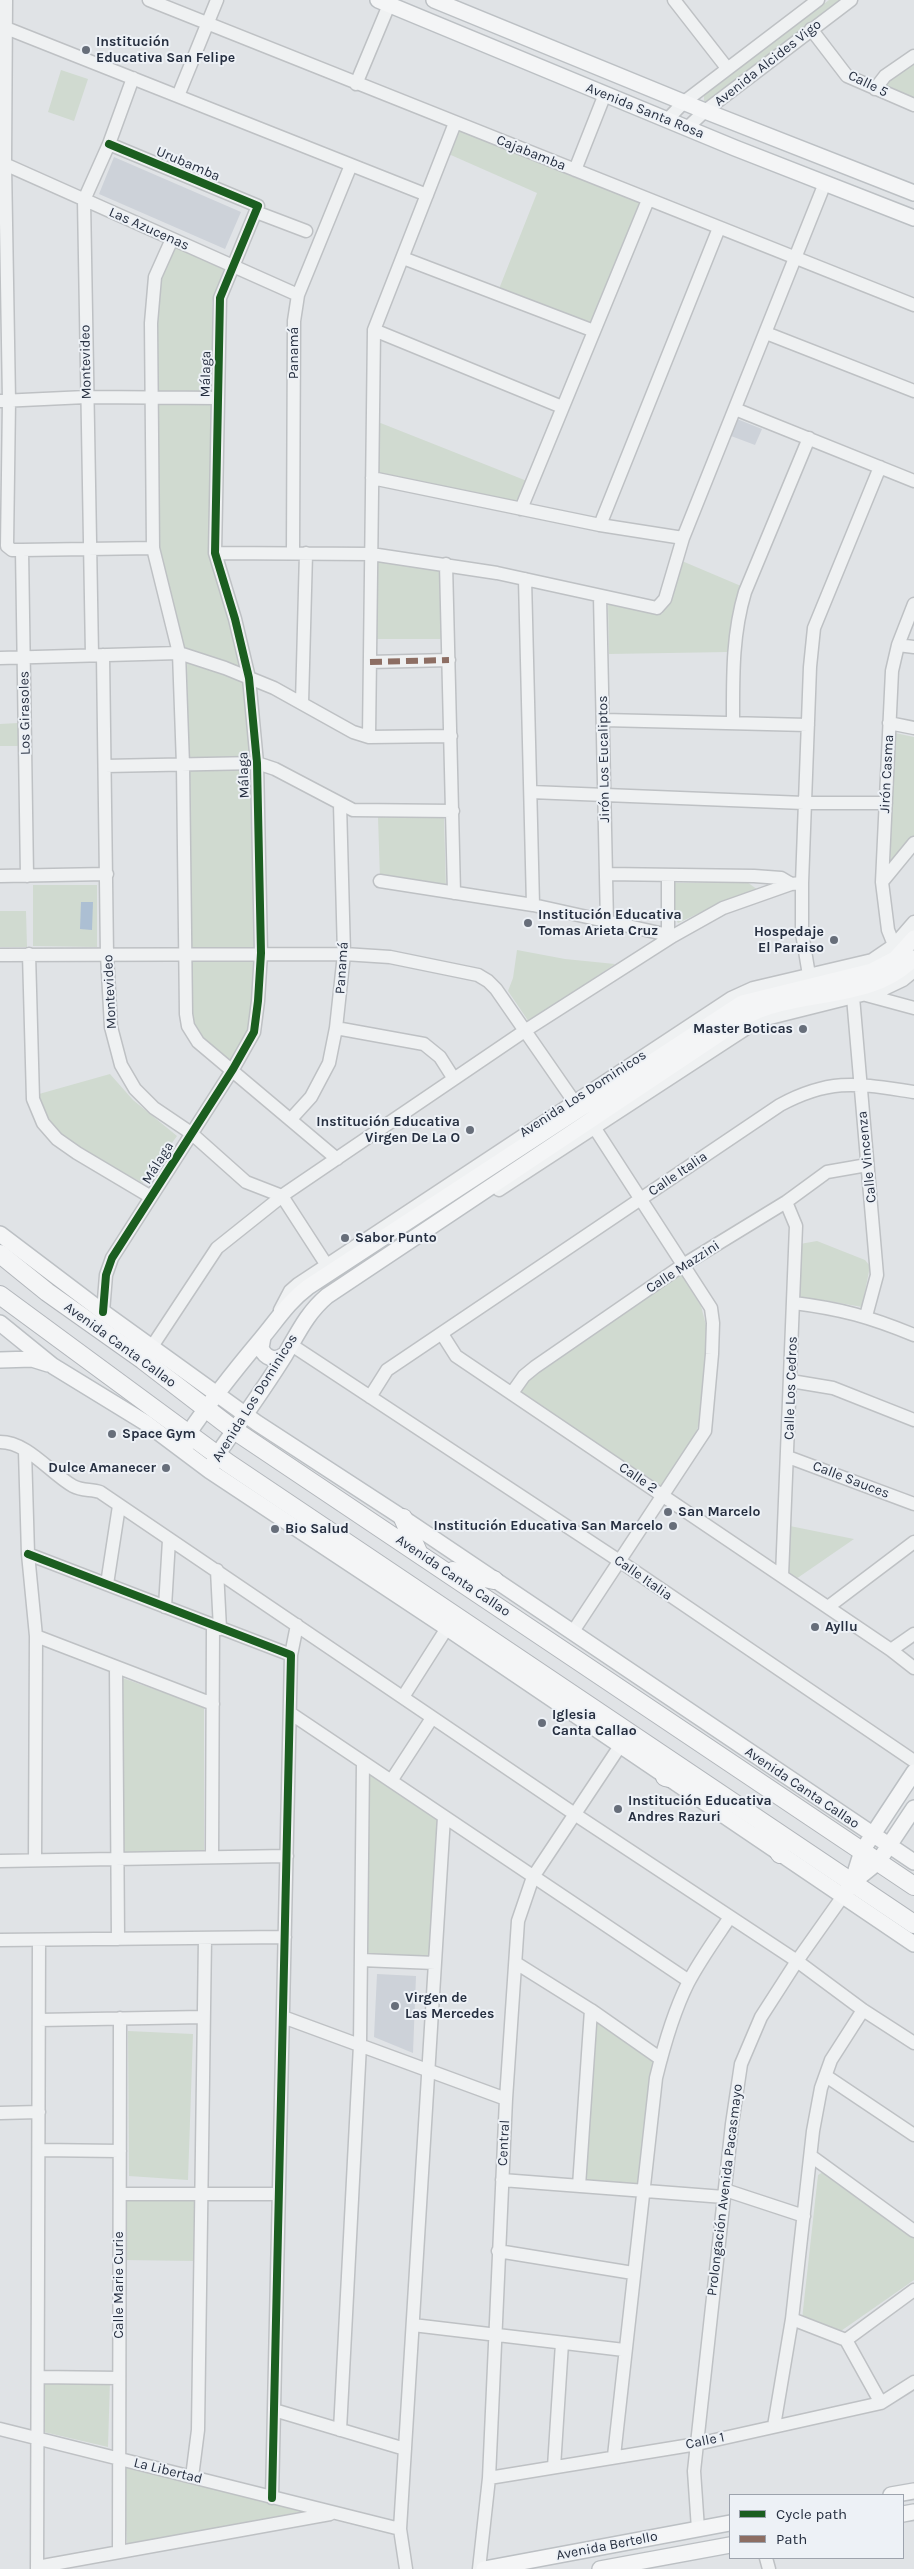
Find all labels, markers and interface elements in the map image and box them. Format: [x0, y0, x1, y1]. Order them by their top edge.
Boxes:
street label: Avenida Alcides Vigo [711, 16, 825, 110]
place label: Institución Educativa San Felipe [96, 34, 235, 66]
marker: Institución Educativa San Felipe [80, 44, 92, 56]
street label: Calle 5 [845, 67, 891, 101]
street label: Avenida Santa Rosa [583, 80, 707, 142]
street label: Cajabamba [494, 131, 568, 175]
street label: Urubamba [154, 143, 222, 185]
street label: Las Azucenas [106, 204, 192, 254]
street label: Montevideo [77, 324, 95, 400]
street label: Panamá [286, 327, 302, 379]
street label: Málaga [197, 350, 215, 398]
street label: Los Girasoles [16, 671, 34, 755]
street label: Jirón Los Eucaliptos [594, 695, 614, 823]
street label: Jirón Casma [877, 734, 897, 814]
street label: Málaga [235, 751, 253, 799]
place label: Institución Educativa Tomas Arieta Cruz [538, 907, 682, 940]
marker: Institución Educativa Tomas Arieta Cruz [522, 917, 534, 929]
place label: Hospedaje El Paraiso [754, 924, 824, 956]
marker: Hospedaje El Paraiso [828, 934, 840, 946]
street label: Panamá [332, 941, 352, 995]
street label: Montevideo [100, 954, 120, 1030]
place label: Master Boticas [693, 1021, 793, 1037]
marker: Master Boticas [797, 1023, 809, 1035]
street label: Avenida Los Dominicos [516, 1047, 650, 1141]
street label: Calle Vincenza [854, 1110, 880, 1204]
place label: Institución Educativa Virgen De La O [316, 1114, 460, 1146]
marker: Institución Educativa Virgen De La O [464, 1124, 476, 1136]
street label: Málaga [138, 1139, 178, 1187]
street label: Calle Italia [645, 1148, 711, 1200]
place label: Sabor Punto [355, 1230, 437, 1246]
marker: Sabor Punto [339, 1232, 351, 1244]
street label: Calle Mazzini [643, 1237, 723, 1297]
street label: Avenida Canta Callao [61, 1299, 179, 1391]
street label: Avenida Los Dominicos [209, 1331, 301, 1465]
street label: Calle Los Cedros [781, 1336, 801, 1440]
place label: Space Gym [122, 1426, 196, 1442]
marker: Space Gym [106, 1428, 118, 1440]
street label: Calle Sauces [810, 1458, 892, 1502]
street label: Calle 2 [616, 1459, 660, 1497]
place label: Dulce Amanecer [48, 1460, 156, 1476]
marker: Dulce Amanecer [160, 1462, 172, 1474]
place label: San Marcelo [678, 1504, 760, 1520]
marker: San Marcelo [662, 1506, 674, 1518]
place label: Institución Educativa San Marcelo [433, 1518, 663, 1534]
marker: Institución Educativa San Marcelo [667, 1520, 679, 1532]
place label: Bio Salud [285, 1521, 349, 1537]
marker: Bio Salud [269, 1523, 281, 1535]
street label: Avenida Canta Callao [393, 1531, 513, 1621]
street label: Calle Italia [611, 1552, 675, 1604]
place label: Ayllu [825, 1619, 858, 1635]
marker: Ayllu [809, 1621, 821, 1633]
place label: Iglesia Canta Callao [552, 1707, 637, 1740]
marker: Iglesia Canta Callao [536, 1717, 548, 1729]
street label: Avenida Canta Callao [742, 1743, 862, 1833]
place label: Institución Educativa Andres Razuri [628, 1793, 772, 1825]
marker: Institución Educativa Andres Razuri [612, 1803, 624, 1815]
place label: Virgen de Las Mercedes [405, 1990, 494, 2022]
marker: Virgen de Las Mercedes [389, 2000, 401, 2012]
street label: Prolongación Avenida Pacasmayo [704, 2083, 746, 2297]
street label: Central [494, 2120, 514, 2166]
street label: Calle Marie Curie [111, 2231, 127, 2339]
street label: Calle 1 [684, 2429, 726, 2453]
street label: La Libertad [132, 2454, 204, 2488]
legend [729, 2494, 904, 2559]
text: Cycle path [776, 2505, 847, 2523]
street label: Avenida Bertello [555, 2528, 659, 2564]
text: Path [776, 2530, 807, 2548]

